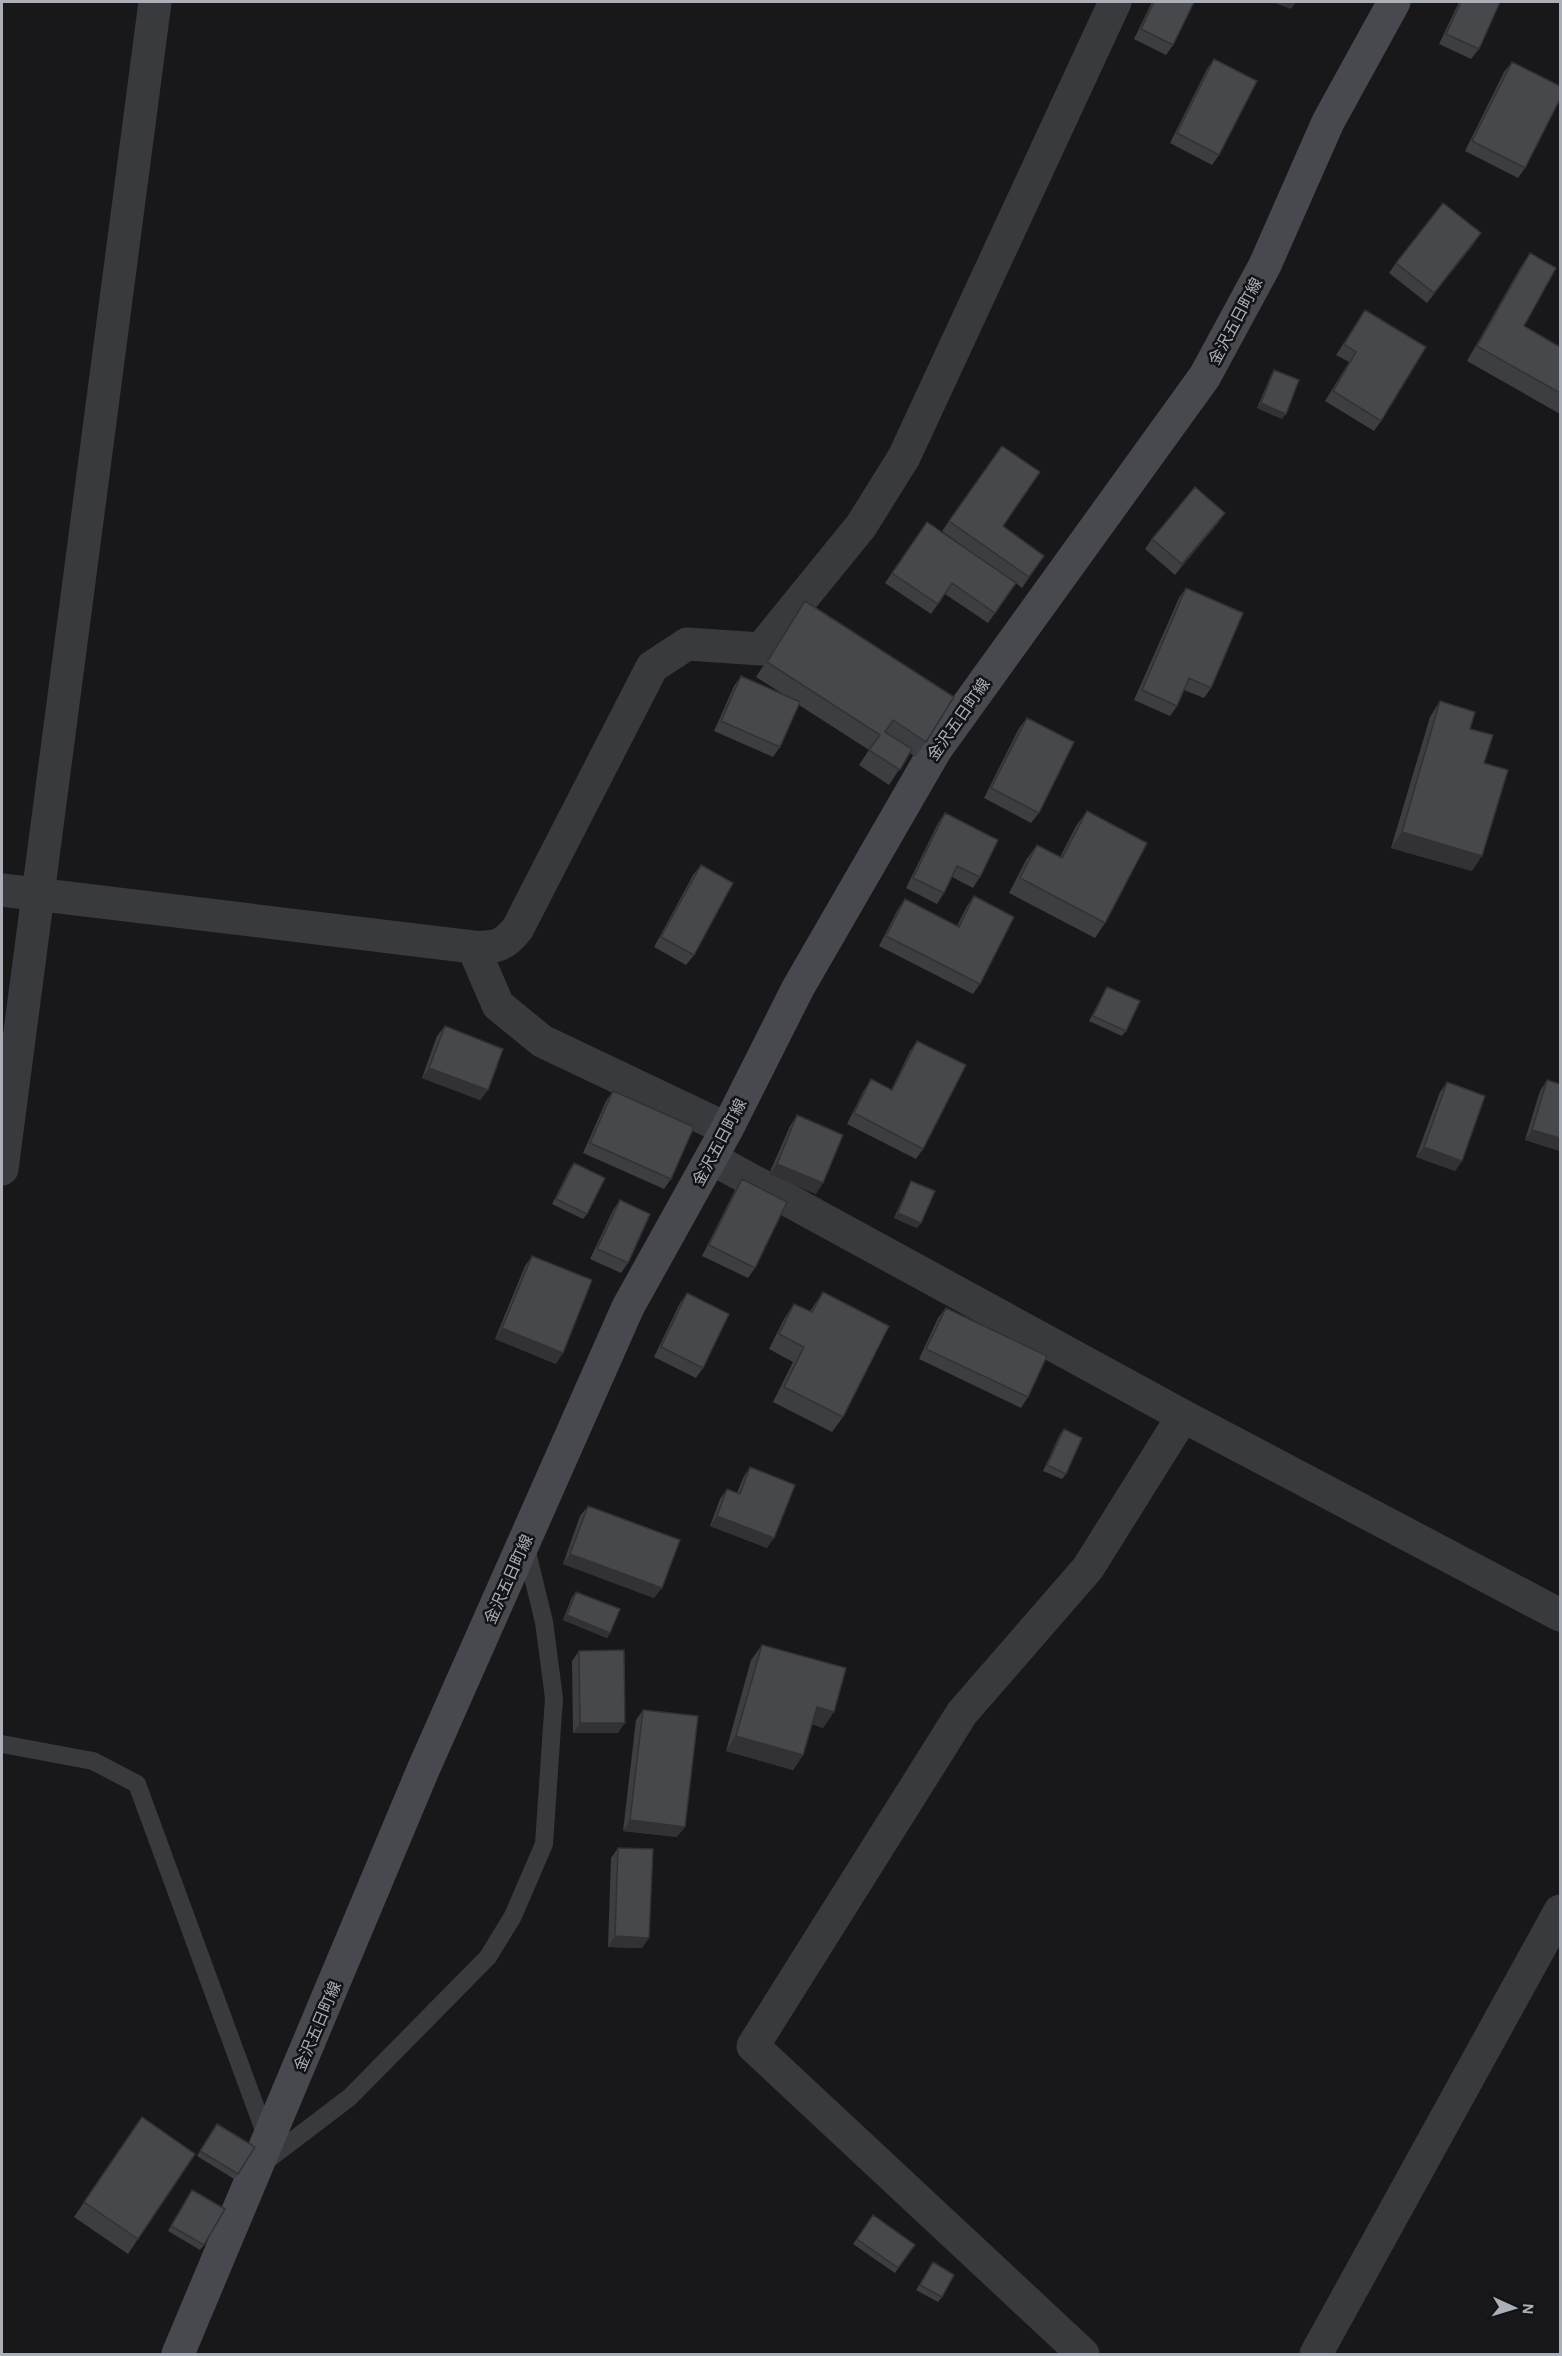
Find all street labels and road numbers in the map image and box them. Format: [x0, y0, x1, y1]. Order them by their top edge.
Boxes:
street label: 金沢五日町線 [1205, 275, 1265, 368]
street label: 金沢五日町線 [924, 675, 993, 763]
street label: 金沢五日町線 [689, 1096, 749, 1189]
street label: 金沢五日町線 [481, 1532, 536, 1627]
street label: 金沢五日町線 [291, 1979, 344, 2074]

